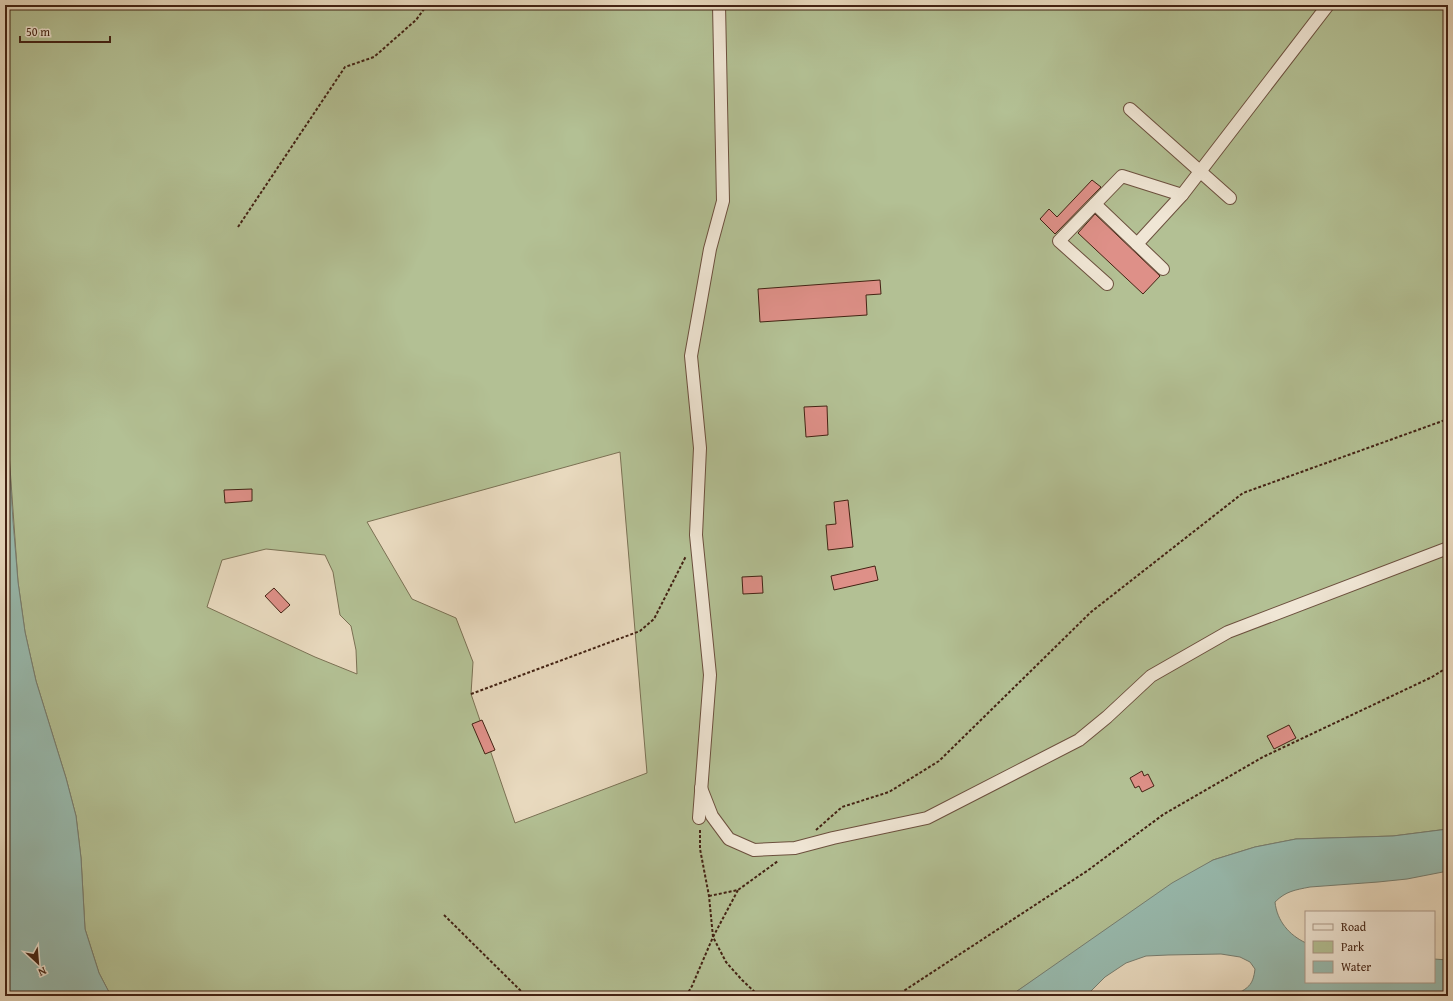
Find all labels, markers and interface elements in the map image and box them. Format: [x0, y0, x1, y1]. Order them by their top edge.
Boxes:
scale bar [20, 18, 110, 44]
text: 50 m [26, 23, 50, 40]
legend [1305, 911, 1435, 983]
text: Road [1341, 918, 1367, 935]
text: Park [1341, 938, 1365, 955]
north arrow [18, 943, 58, 983]
text: Water [1341, 958, 1371, 975]
text: N [35, 963, 49, 981]

